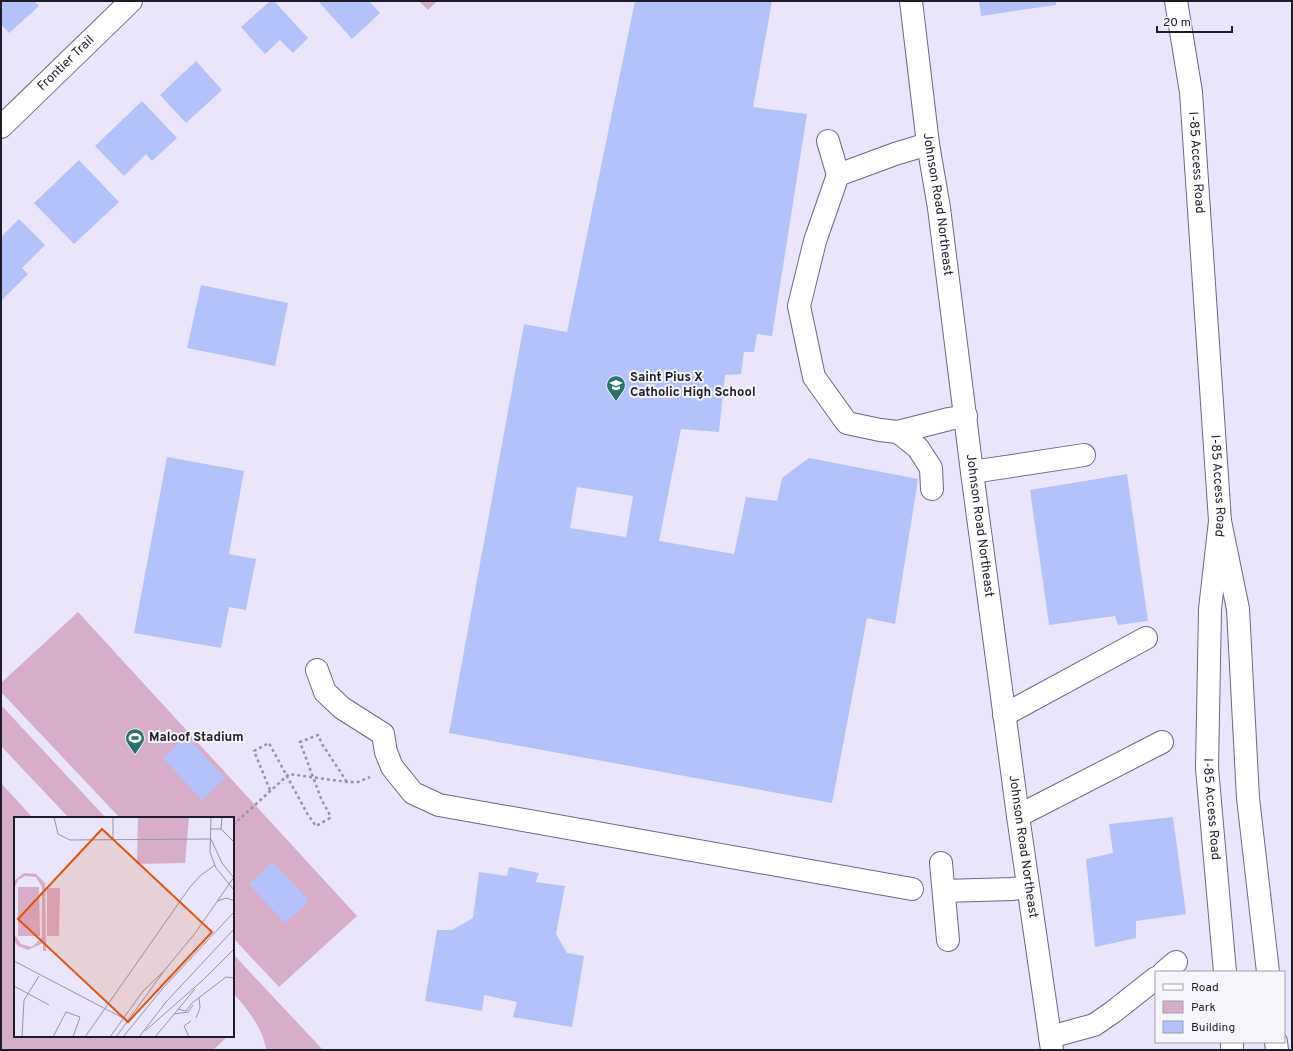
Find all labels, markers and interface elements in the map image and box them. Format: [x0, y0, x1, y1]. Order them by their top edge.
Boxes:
scale bar [1157, 8, 1232, 34]
text: 20 m [1163, 15, 1191, 31]
street label: Frontier Trail [35, 33, 98, 95]
street label: I-85 Access Road [1184, 111, 1207, 214]
street label: Johnson Road Northeast [919, 132, 955, 277]
place label: Saint Pius X Catholic High School [630, 370, 756, 401]
school or university icon: Saint Pius X Catholic High School [605, 374, 627, 402]
street label: I-85 Access Road [1206, 434, 1228, 538]
street label: Johnson Road Northeast [962, 453, 997, 598]
sports icon: Maloof Stadium [124, 727, 146, 755]
place label: Maloof Stadium [149, 730, 244, 746]
street label: I-85 Access Road [1199, 758, 1223, 861]
street label: Johnson Road Northeast [1005, 774, 1041, 919]
inset map [14, 817, 234, 1037]
legend [1155, 971, 1285, 1043]
text: Road [1191, 980, 1219, 996]
text: Park [1191, 1000, 1216, 1016]
text: Building [1191, 1020, 1235, 1036]

